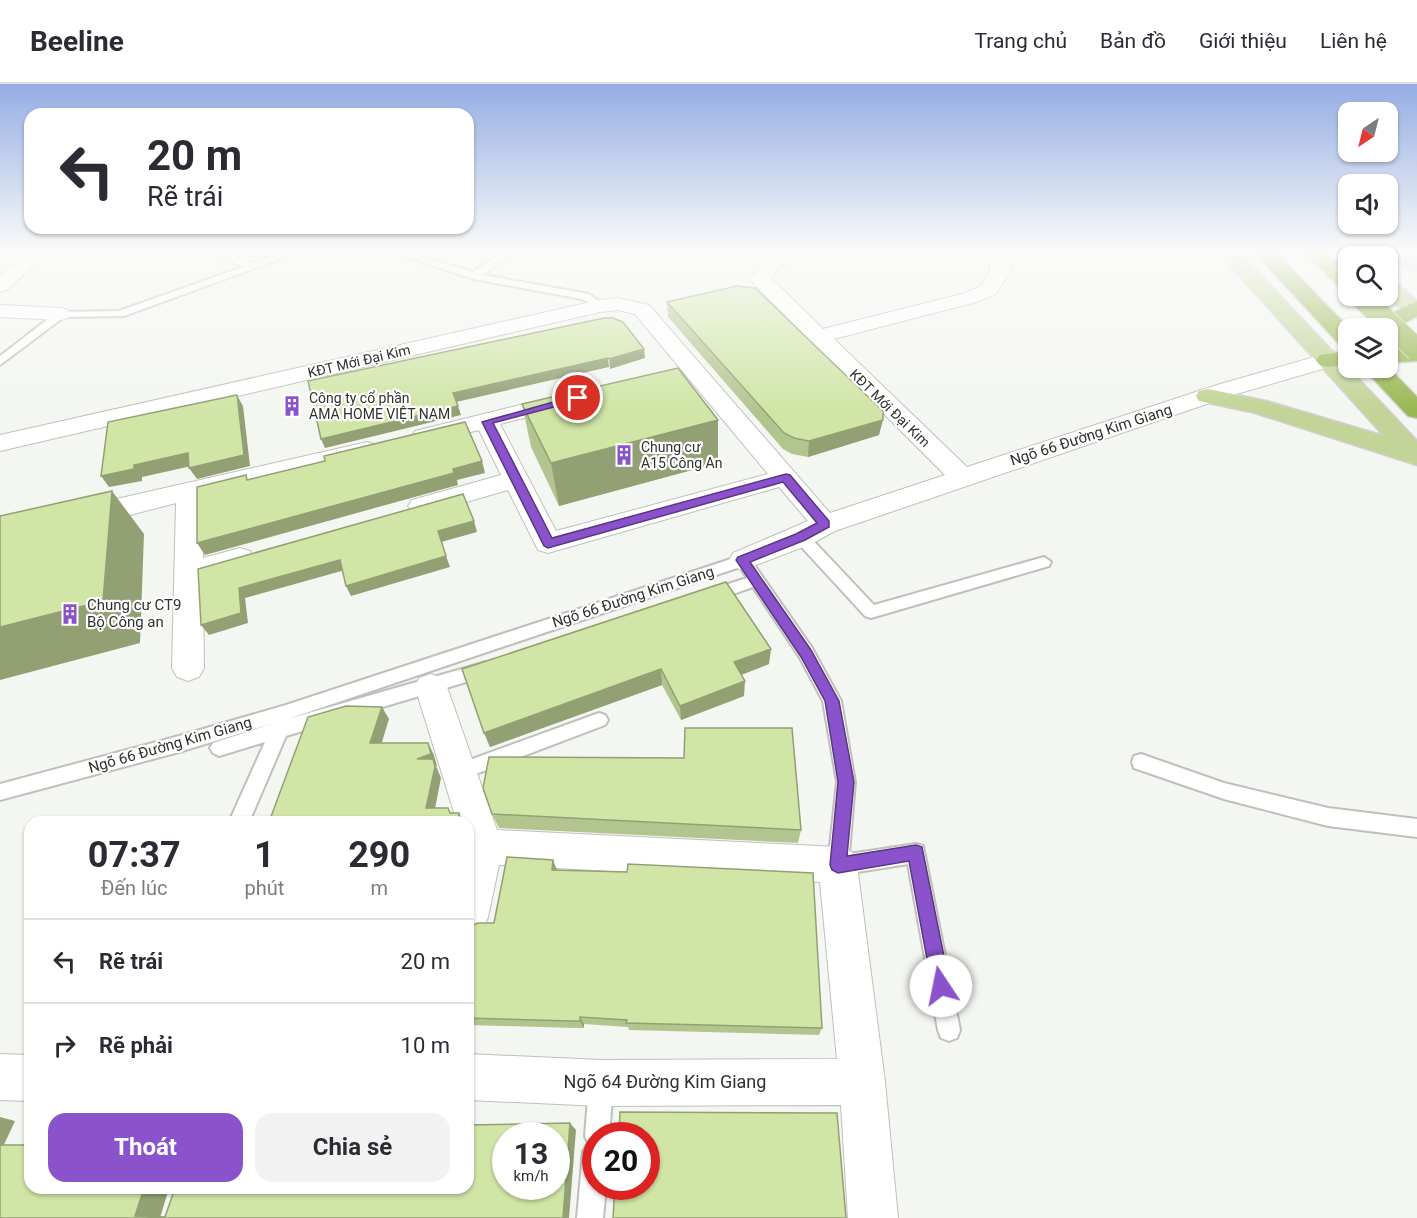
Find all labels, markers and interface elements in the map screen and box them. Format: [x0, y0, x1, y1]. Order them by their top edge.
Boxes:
text: Beeline [30, 25, 124, 58]
text: Trang chủ [974, 29, 1067, 53]
text: Bản đồ [1100, 29, 1166, 53]
text: Giới thiệu [1199, 29, 1287, 53]
text: Liên hệ [1320, 29, 1387, 53]
north arrow [1338, 102, 1398, 162]
map controls [1338, 102, 1398, 378]
text: 20 m [147, 131, 242, 180]
icon: left [48, 132, 126, 210]
button: sound [1338, 174, 1398, 234]
text: Rẽ trái [147, 181, 223, 213]
button: search [1338, 246, 1398, 306]
button: layers [1338, 318, 1398, 378]
street label: KĐT Mới Đại Kim [306, 341, 412, 381]
street label: KĐT Mới Đại Kim [847, 366, 933, 450]
pin [552, 372, 603, 423]
icon: arrive [561, 381, 594, 414]
place label: Công ty cổ phần AMA HOME VIỆT NAM [309, 390, 450, 422]
building icon: Công ty cổ phần AMA HOME VIỆT NAM [280, 394, 304, 418]
street label: Ngõ 66 Đường Kim Giang [1008, 400, 1174, 470]
place label: Chung cư A15 Công An [641, 439, 722, 471]
building icon: Chung cư A15 Công An [612, 443, 636, 467]
street label: Ngõ 66 Đường Kim Giang [550, 562, 716, 632]
place label: Chung cư CT9 Bộ Công an [87, 596, 182, 631]
building icon: Chung cư CT9 Bộ Công an [58, 602, 82, 626]
street label: Ngõ 66 Đường Kim Giang [86, 713, 254, 777]
text: 07:37 [88, 834, 181, 876]
text: 1 [254, 834, 275, 876]
text: 290 [348, 834, 410, 876]
text: Đến lúc [101, 876, 167, 900]
text: phút [244, 876, 284, 900]
text: m [370, 876, 388, 900]
icon: left [48, 945, 81, 978]
text: Rẽ trái [99, 949, 163, 974]
text: 20 m [401, 949, 450, 974]
position arrow [909, 954, 973, 1018]
icon: right [48, 1029, 81, 1062]
text: Rẽ phải [99, 1033, 173, 1058]
text: 10 m [401, 1033, 450, 1058]
street label: Ngõ 64 Đường Kim Giang [564, 1071, 766, 1092]
button: Thoát [48, 1113, 243, 1182]
button: Chia sẻ [255, 1113, 450, 1182]
speed limit sign: 20 [582, 1122, 660, 1200]
text: 13 [514, 1136, 548, 1171]
text: km/h [513, 1167, 549, 1185]

